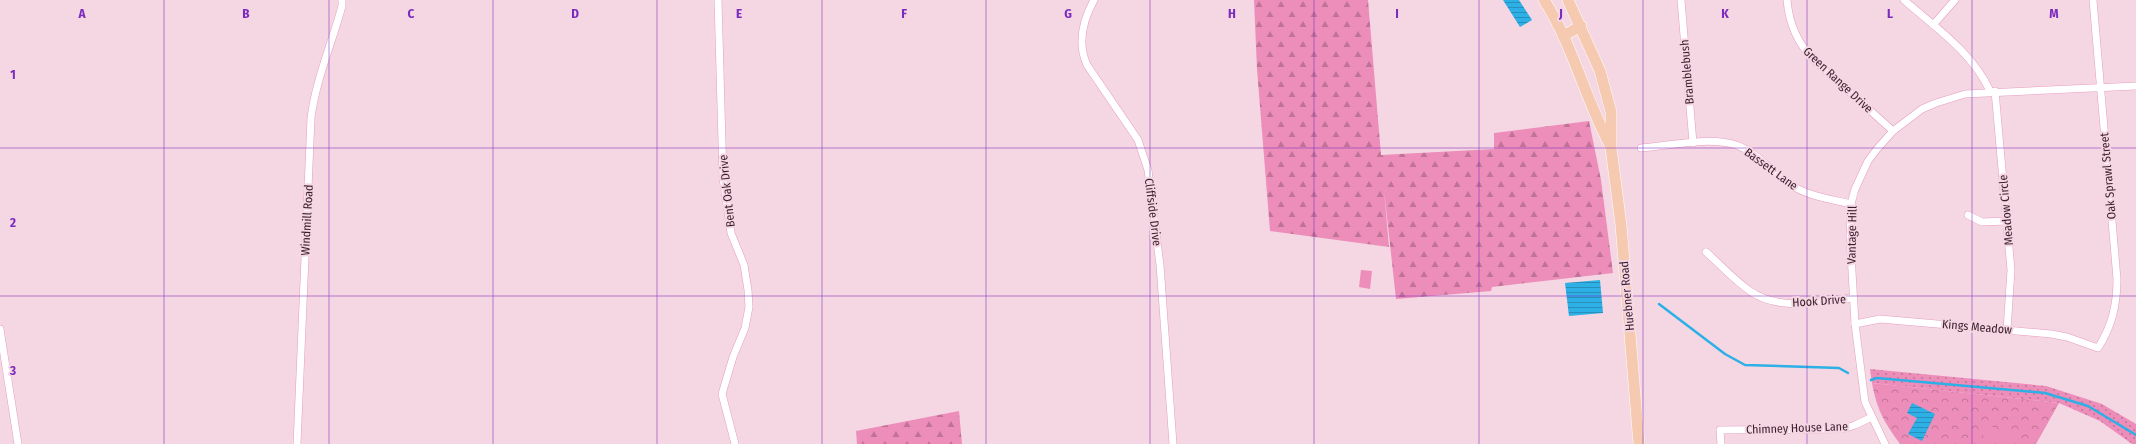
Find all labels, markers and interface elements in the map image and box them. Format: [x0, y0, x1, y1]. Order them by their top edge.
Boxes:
text: A [77, 6, 86, 21]
text: B [242, 6, 250, 21]
text: C [408, 6, 415, 21]
text: D [571, 6, 579, 21]
text: E [736, 6, 742, 21]
text: F [901, 6, 907, 21]
text: G [1064, 6, 1072, 21]
text: H [1228, 6, 1236, 21]
text: I [1395, 6, 1399, 21]
text: J [1558, 6, 1563, 21]
text: K [1721, 6, 1729, 21]
text: L [1887, 6, 1893, 21]
text: M [2049, 6, 2059, 21]
street label: Bramblebush [1677, 39, 1697, 105]
street label: Green Range Drive [1800, 44, 1876, 116]
text: 1 [10, 67, 16, 82]
street label: Oak Sprawl Street [2097, 132, 2119, 220]
street label: Bassett Lane [1742, 145, 1800, 193]
street label: Bent Oak Drive [716, 154, 738, 228]
street label: Meadow Circle [1996, 174, 2016, 246]
street label: Cliffside Drive [1142, 177, 1164, 247]
street label: Windmill Road [298, 184, 316, 256]
street label: Vantage Hill [1844, 206, 1860, 264]
text: 2 [9, 215, 16, 230]
street label: Huebner Road [1617, 261, 1637, 331]
street label: Hook Drive [1792, 292, 1846, 310]
street label: Kings Meadow [1941, 317, 2013, 337]
text: 3 [9, 363, 16, 378]
street label: Chimney House Lane [1746, 419, 1848, 437]

